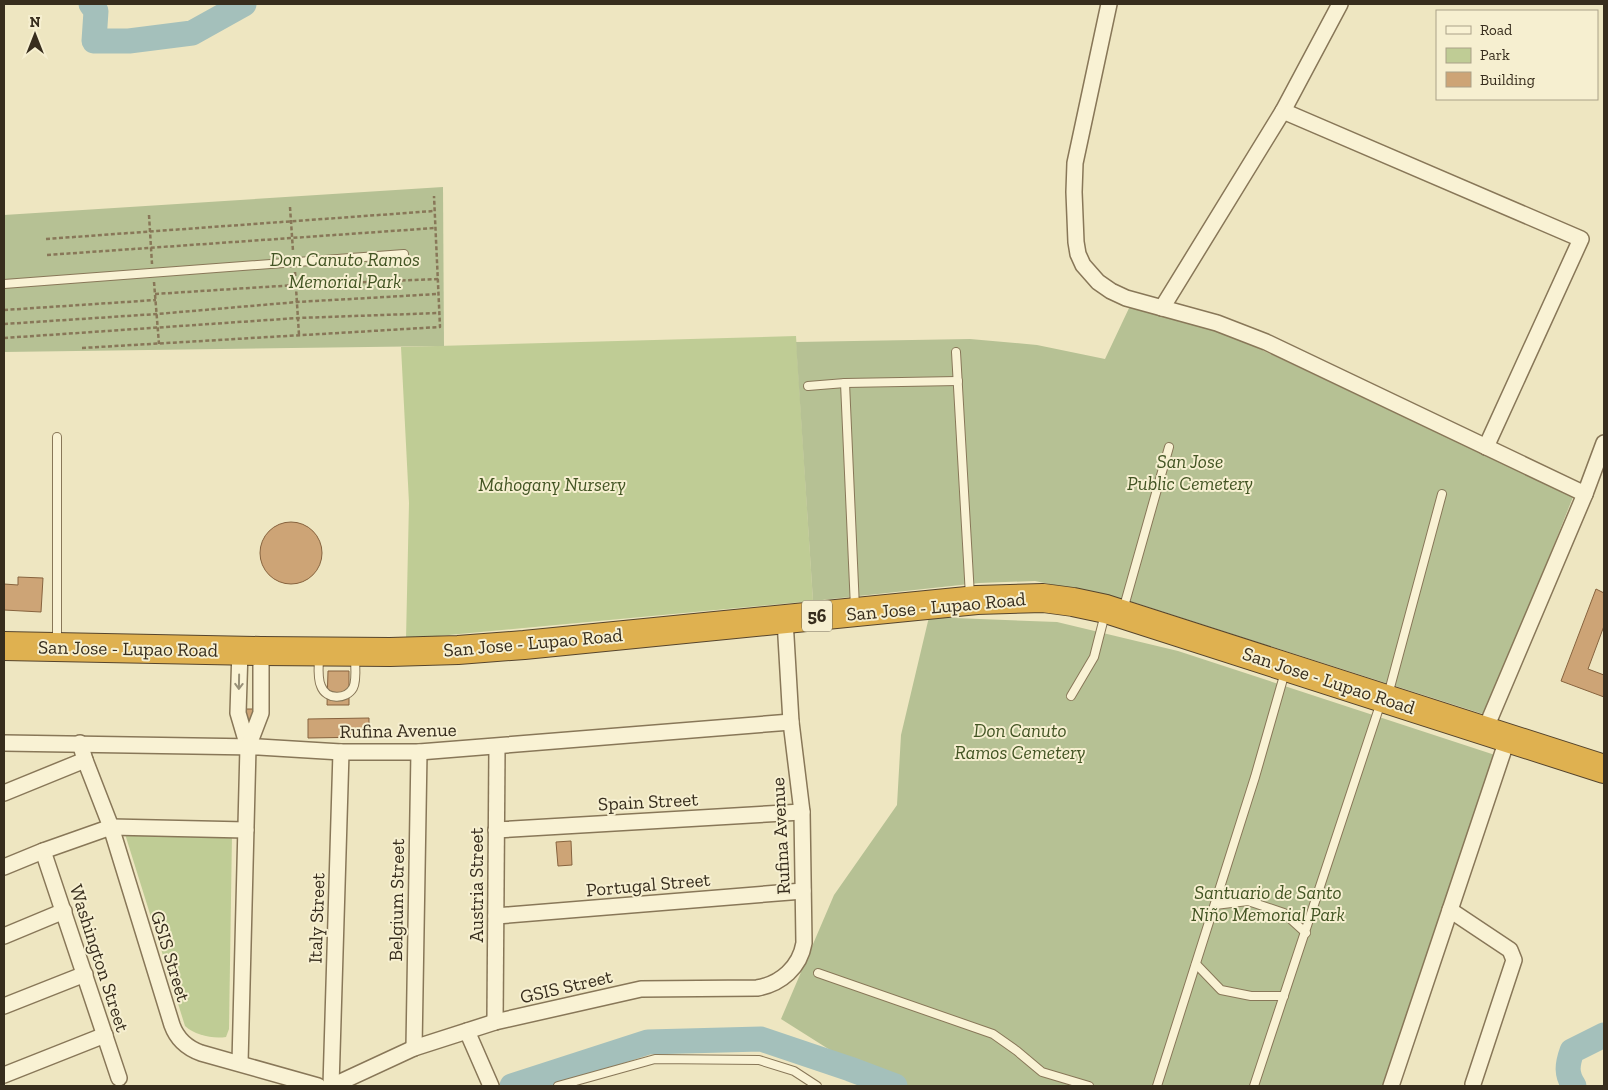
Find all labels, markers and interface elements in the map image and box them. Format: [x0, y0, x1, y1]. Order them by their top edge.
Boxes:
north arrow [10, 10, 60, 60]
legend [1436, 10, 1598, 100]
text: N [30, 14, 41, 31]
text: Road [1480, 21, 1513, 39]
text: Park [1480, 46, 1510, 64]
text: Building [1480, 71, 1535, 89]
park label: Don Canuto Ramos Memorial Park [270, 248, 420, 293]
park label: San Jose Public Cemetery [1127, 450, 1253, 495]
park label: Mahogany Nursery [478, 473, 626, 496]
street label: San Jose - Lupao Road [845, 587, 1027, 626]
road number: 56 [802, 600, 832, 632]
street label: San Jose - Lupao Road [442, 623, 624, 662]
street label: San Jose - Lupao Road [38, 635, 219, 662]
street label: San Jose - Lupao Road [1240, 642, 1419, 719]
one-way arrow [234, 673, 244, 689]
street label: Rufina Avenue [339, 718, 457, 743]
park label: Don Canuto Ramos Cemetery [955, 719, 1085, 764]
street label: Rufina Avenue [766, 777, 795, 895]
street label: Spain Street [597, 787, 699, 816]
street label: Austria Street [465, 828, 488, 942]
street label: Belgium Street [384, 838, 409, 962]
street label: Portugal Street [585, 868, 711, 901]
street label: Italy Street [303, 872, 330, 964]
street label: Washington Street [65, 881, 134, 1035]
park label: Santuario de Santo Niño Memorial Park [1191, 881, 1345, 926]
street label: GSIS Street [146, 908, 195, 1004]
street label: GSIS Street [518, 965, 614, 1008]

